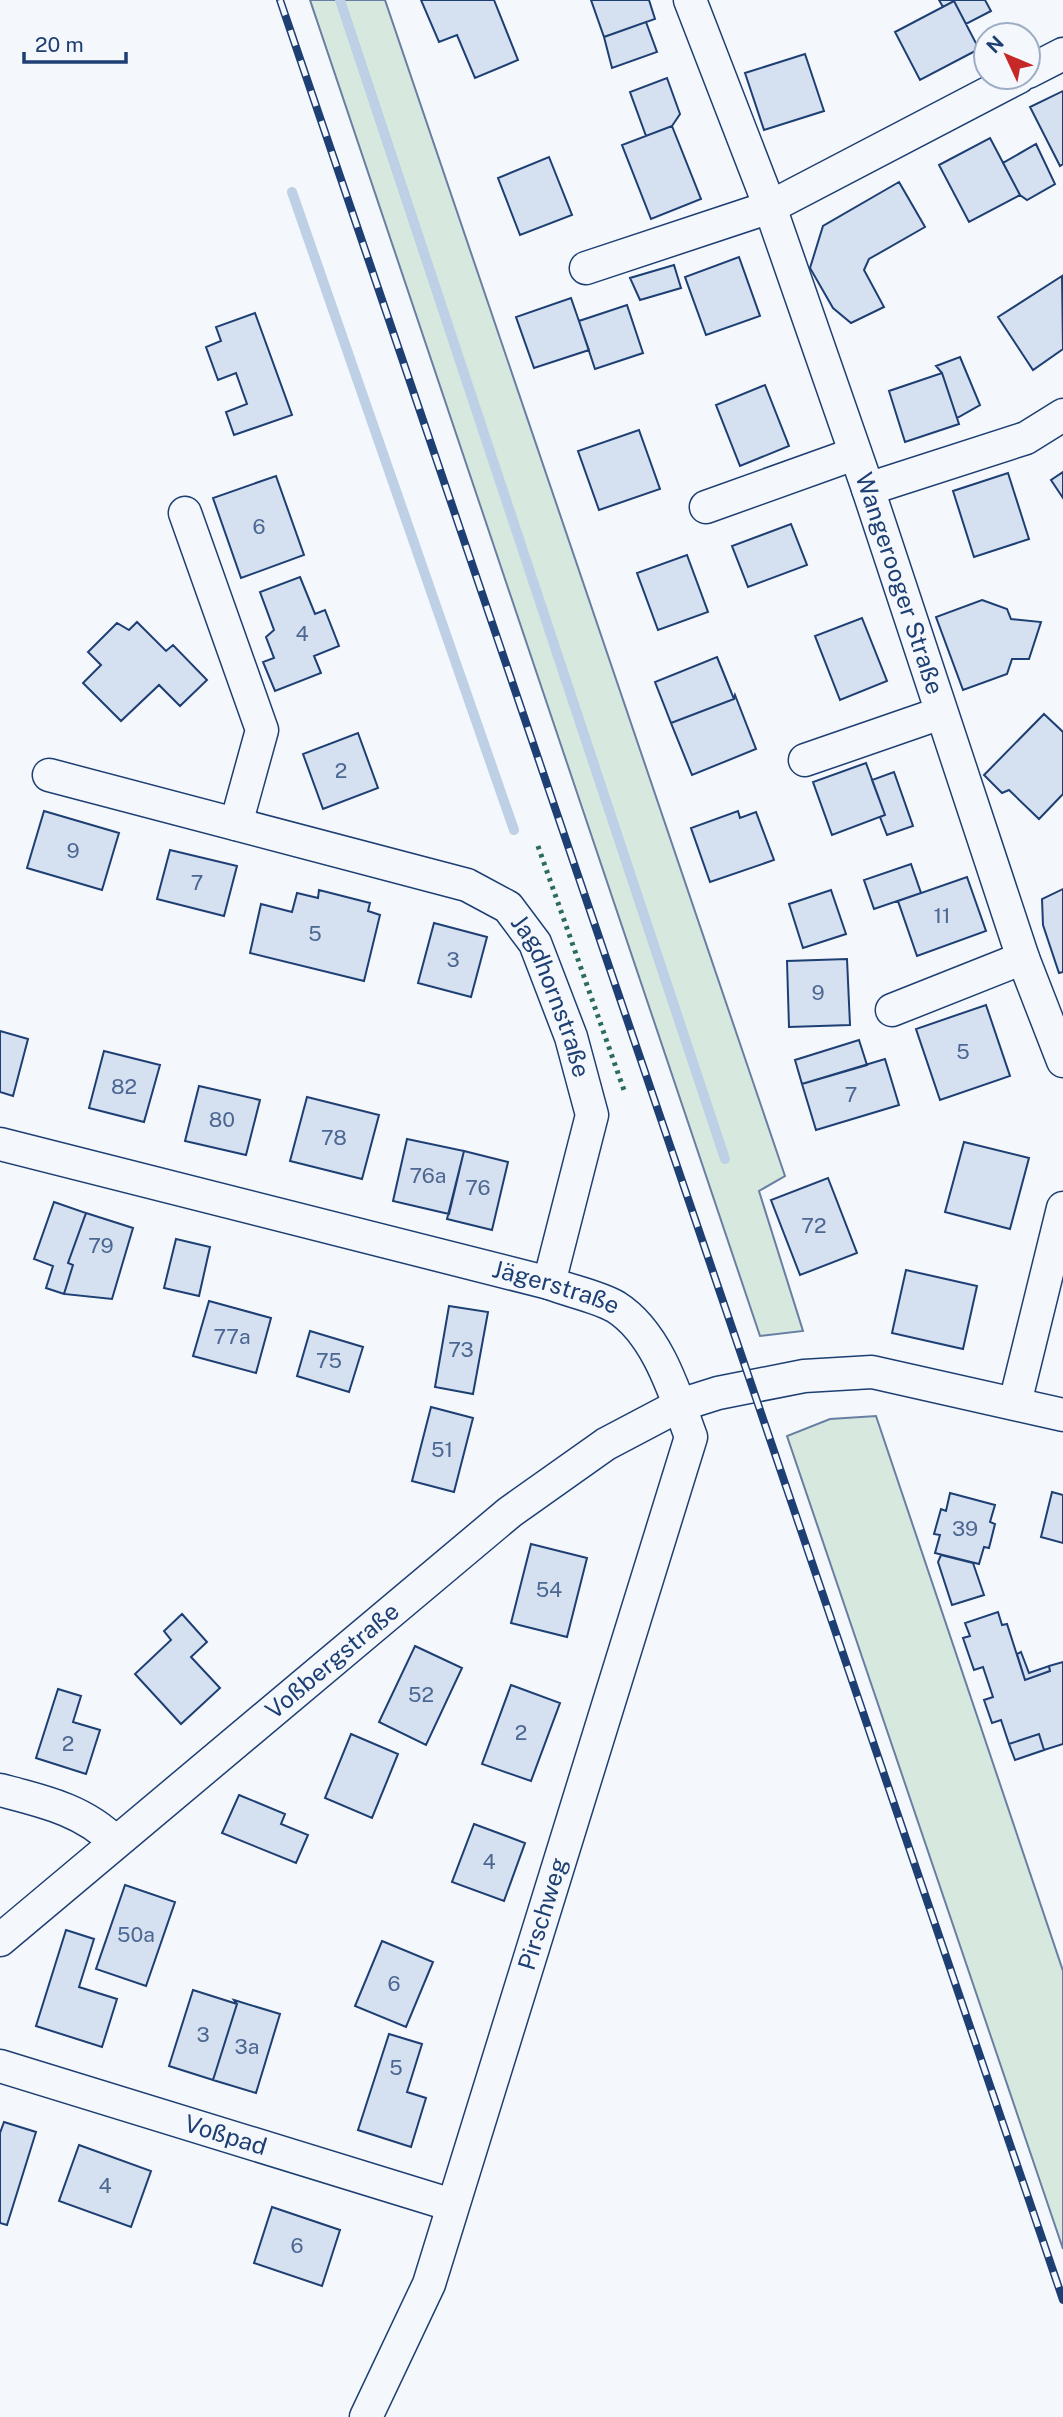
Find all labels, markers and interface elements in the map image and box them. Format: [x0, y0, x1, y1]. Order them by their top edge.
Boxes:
scale bar [24, 21, 126, 65]
north arrow [972, 21, 1042, 91]
text: N [982, 31, 1008, 57]
text: 20 m [35, 32, 84, 57]
street label: Wangerooger Straße [850, 469, 950, 698]
house number: 6 [252, 514, 266, 539]
house number: 4 [295, 621, 309, 646]
house number: 2 [335, 758, 347, 783]
house number: 9 [66, 838, 80, 863]
house number: 7 [191, 870, 203, 895]
house number: 11 [933, 903, 951, 928]
street label: Jagdhornstraße [506, 909, 596, 1080]
house number: 5 [308, 921, 322, 946]
house number: 3 [446, 947, 460, 972]
house number: 9 [811, 980, 825, 1005]
house number: 5 [956, 1039, 970, 1064]
house number: 82 [111, 1074, 137, 1099]
house number: 7 [845, 1082, 857, 1107]
house number: 80 [209, 1107, 235, 1132]
house number: 78 [321, 1125, 347, 1150]
house number: 76a [410, 1163, 446, 1188]
house number: 76 [465, 1175, 491, 1200]
house number: 72 [801, 1213, 827, 1238]
house number: 79 [88, 1233, 114, 1258]
street label: Jägerstraße [490, 1254, 625, 1319]
house number: 77a [213, 1324, 251, 1349]
house number: 73 [448, 1337, 474, 1362]
house number: 75 [316, 1348, 342, 1373]
house number: 51 [431, 1437, 453, 1462]
house number: 39 [952, 1516, 978, 1541]
house number: 54 [536, 1577, 562, 1602]
street label: Voßbergstraße [259, 1596, 404, 1724]
house number: 52 [408, 1682, 434, 1707]
house number: 2 [515, 1720, 527, 1745]
house number: 2 [62, 1731, 74, 1756]
house number: 4 [482, 1849, 496, 1874]
street label: Pirschweg [512, 1854, 572, 1973]
house number: 50a [117, 1922, 155, 1947]
house number: 6 [387, 1971, 401, 1996]
house number: 3 [196, 2022, 210, 2047]
house number: 3a [235, 2034, 259, 2059]
house number: 5 [389, 2055, 403, 2080]
street label: Voßpad [181, 2109, 270, 2160]
house number: 4 [98, 2173, 112, 2198]
house number: 6 [290, 2233, 304, 2258]

